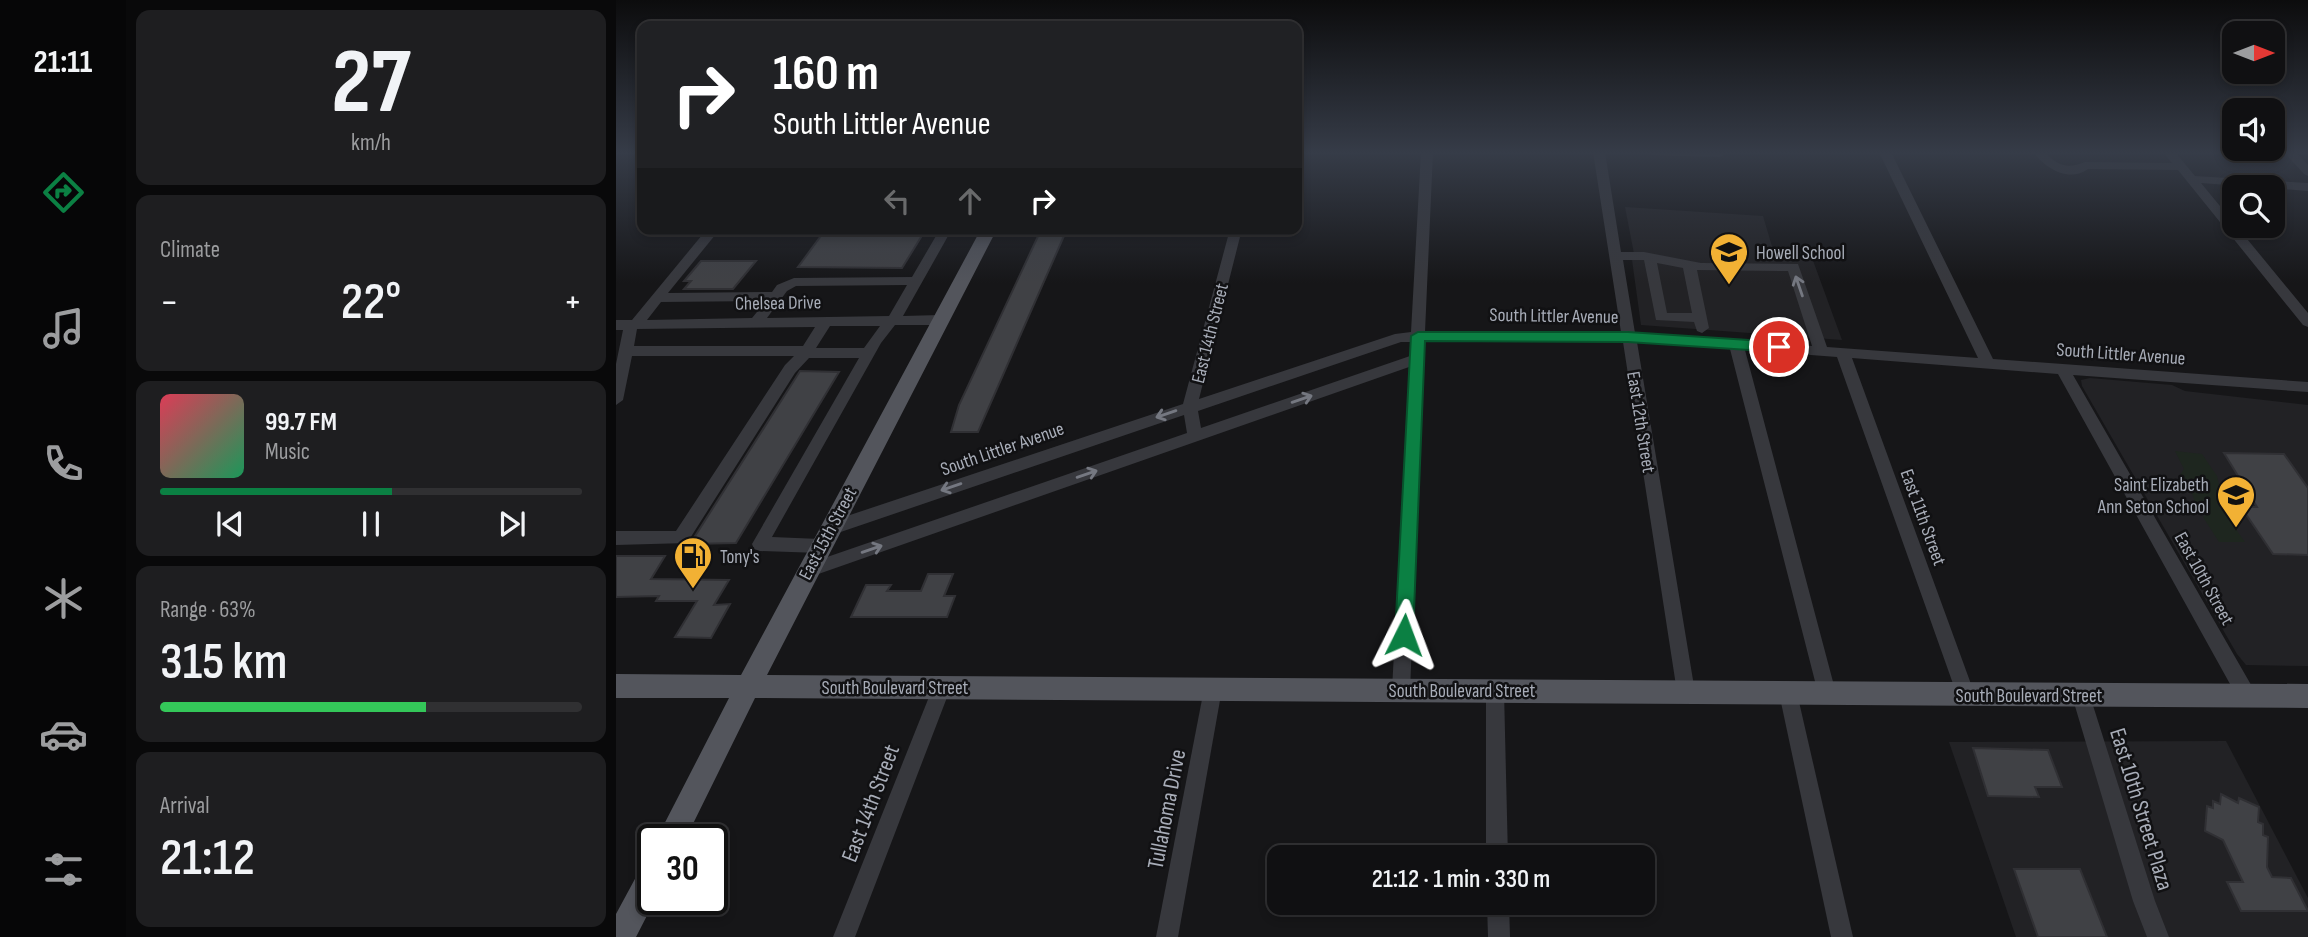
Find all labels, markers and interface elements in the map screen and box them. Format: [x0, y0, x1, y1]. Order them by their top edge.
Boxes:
north arrow [2222, 21, 2286, 84]
map controls [2222, 21, 2285, 238]
text: 27 [331, 29, 411, 138]
text: 21:11 [34, 43, 92, 82]
text: 160 m [773, 45, 879, 104]
icon: right [658, 49, 749, 140]
button: sound [2222, 98, 2285, 161]
text: South Littler Avenue [773, 105, 991, 144]
text: km/h [351, 129, 391, 157]
icon: directions [39, 168, 88, 217]
button: search [2222, 175, 2285, 238]
icon: left [878, 182, 916, 220]
icon: ahead [951, 182, 989, 220]
icon: right [1024, 182, 1062, 220]
school or university icon: Howell School [1708, 231, 1750, 286]
text: Climate [160, 236, 220, 264]
place label: Howell School [1756, 242, 1845, 265]
text: 22° [341, 271, 401, 334]
one-way arrow [1792, 276, 1804, 298]
text: − [160, 280, 179, 325]
text: + [563, 280, 582, 325]
street label: East 14th Street [1187, 281, 1234, 386]
street label: Chelsea Drive [735, 291, 821, 316]
icon: music [39, 304, 88, 353]
street label: South Littler Avenue [1489, 304, 1619, 329]
pin [1749, 317, 1809, 377]
icon: arrive [1760, 328, 1798, 366]
street label: South Littler Avenue [2056, 339, 2186, 370]
street label: East 12th Street [1621, 370, 1660, 475]
one-way arrow [1290, 392, 1312, 404]
text: 99.7 FM [265, 407, 337, 438]
one-way arrow [1156, 409, 1178, 421]
street label: South Littler Avenue [938, 418, 1067, 481]
text: Music [265, 438, 310, 466]
icon: phone [39, 439, 88, 488]
street label: East 11th Street [1895, 466, 1951, 569]
one-way arrow [1075, 467, 1097, 479]
place label: Saint Elizabeth Ann Seton School [2097, 474, 2209, 519]
school or university icon: Saint Elizabeth Ann Seton School [2215, 474, 2257, 529]
one-way arrow [940, 482, 962, 495]
street label: East 15th Street [794, 483, 862, 584]
icon: previous [211, 505, 249, 543]
icon: pause [352, 505, 390, 543]
icon: next [493, 505, 531, 543]
street label: East 10th Street [2169, 528, 2239, 629]
fuel station icon: Tony's [672, 535, 714, 590]
one-way arrow [861, 542, 883, 555]
place label: Tony's [720, 546, 760, 569]
icon: climate [39, 574, 88, 623]
text: Range · 63% [160, 596, 256, 624]
position arrow [1367, 598, 1441, 672]
text: 315 km [160, 631, 287, 694]
street label: South Boulevard Street [822, 677, 969, 700]
street label: South Boulevard Street [1389, 680, 1536, 703]
street label: South Boulevard Street [1956, 685, 2103, 708]
icon: car [39, 710, 88, 759]
street label: East 10th Street Plaza [2103, 725, 2179, 894]
street label: East 14th Street [836, 741, 906, 866]
street label: Tullahoma Drive [1142, 747, 1192, 872]
text: Arrival [160, 792, 209, 820]
speed limit sign: 30 [637, 824, 728, 915]
text: 21:12 [160, 827, 255, 890]
icon: filters [39, 845, 88, 894]
text: 21:12 · 1 min · 330 m [1372, 864, 1550, 895]

